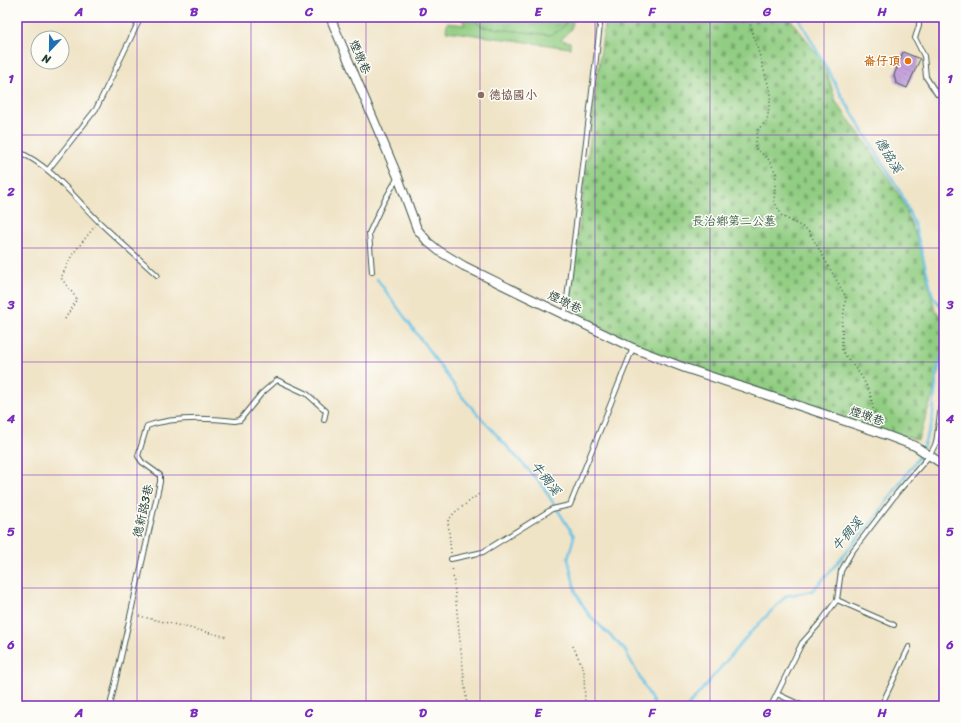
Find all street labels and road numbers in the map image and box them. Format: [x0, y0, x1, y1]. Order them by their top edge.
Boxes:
street label: 煙墩巷 [343, 36, 377, 78]
street label: 煙墩巷 [544, 284, 586, 320]
street label: 煙墩巷 [846, 400, 888, 432]
street label: 德新路3巷 [126, 482, 160, 540]

